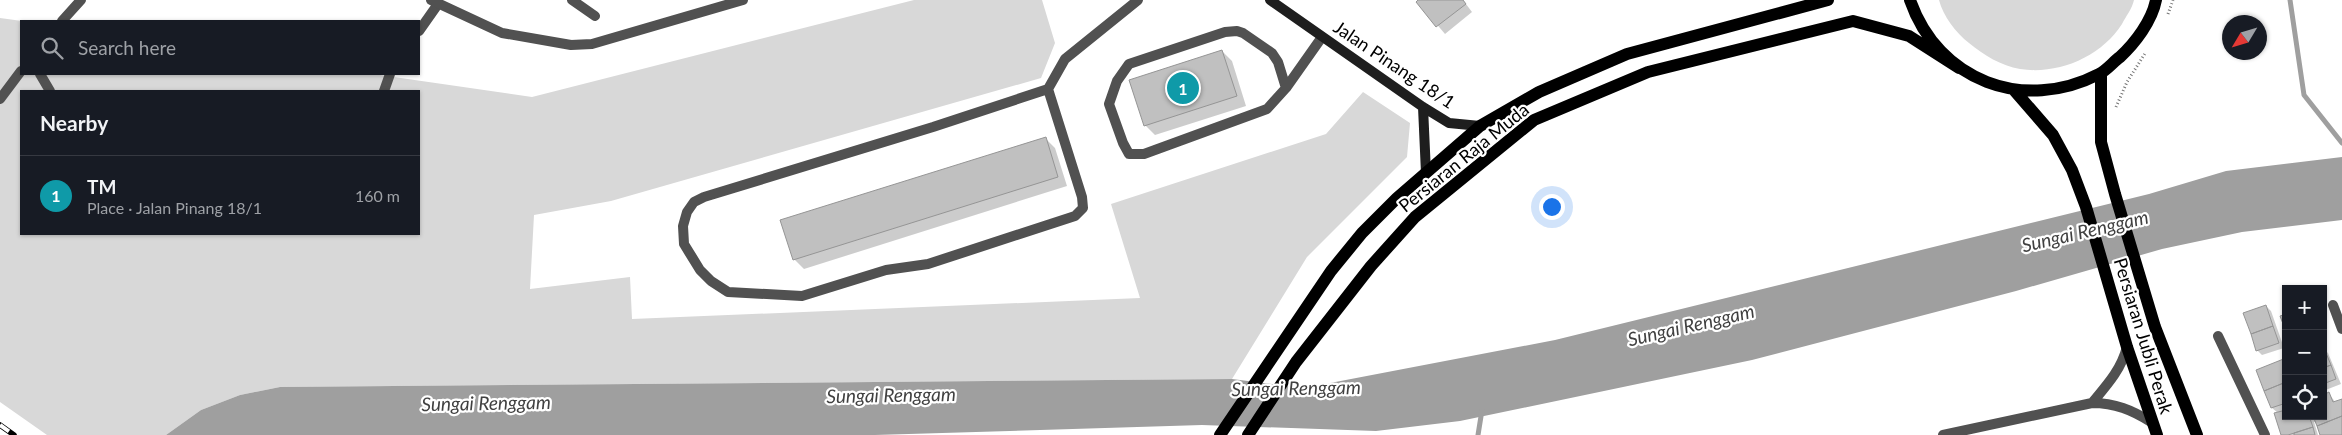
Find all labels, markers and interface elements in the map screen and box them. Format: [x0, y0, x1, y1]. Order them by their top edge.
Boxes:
street label: Jalan Pinang 18/1 [1330, 15, 1459, 113]
north arrow [2222, 15, 2267, 60]
search box [20, 20, 420, 75]
icon: search [38, 34, 66, 62]
text: Search here [78, 36, 176, 59]
pin: 1 [1167, 69, 1199, 107]
street label: Persiaran Raja Muda [1394, 98, 1533, 216]
text: Nearby [40, 110, 108, 135]
text: TM [87, 175, 116, 198]
text: 1 [51, 186, 61, 205]
text: 160 m [355, 186, 400, 205]
your location [1539, 194, 1565, 220]
text: Place · Jalan Pinang 18/1 [87, 198, 262, 217]
water label: Sungai Renggam [2019, 205, 2151, 256]
street label: Persiaran Jubli Perak [2110, 255, 2178, 417]
map controls [2282, 285, 2327, 420]
button: + [2282, 285, 2327, 330]
water label: Sungai Renggam [1625, 299, 1757, 350]
button: − [2282, 330, 2327, 375]
water label: Sungai Renggam [1231, 375, 1361, 400]
button: locate [2282, 375, 2327, 420]
water label: Sungai Renggam [826, 382, 956, 407]
water label: Sungai Renggam [421, 390, 551, 415]

